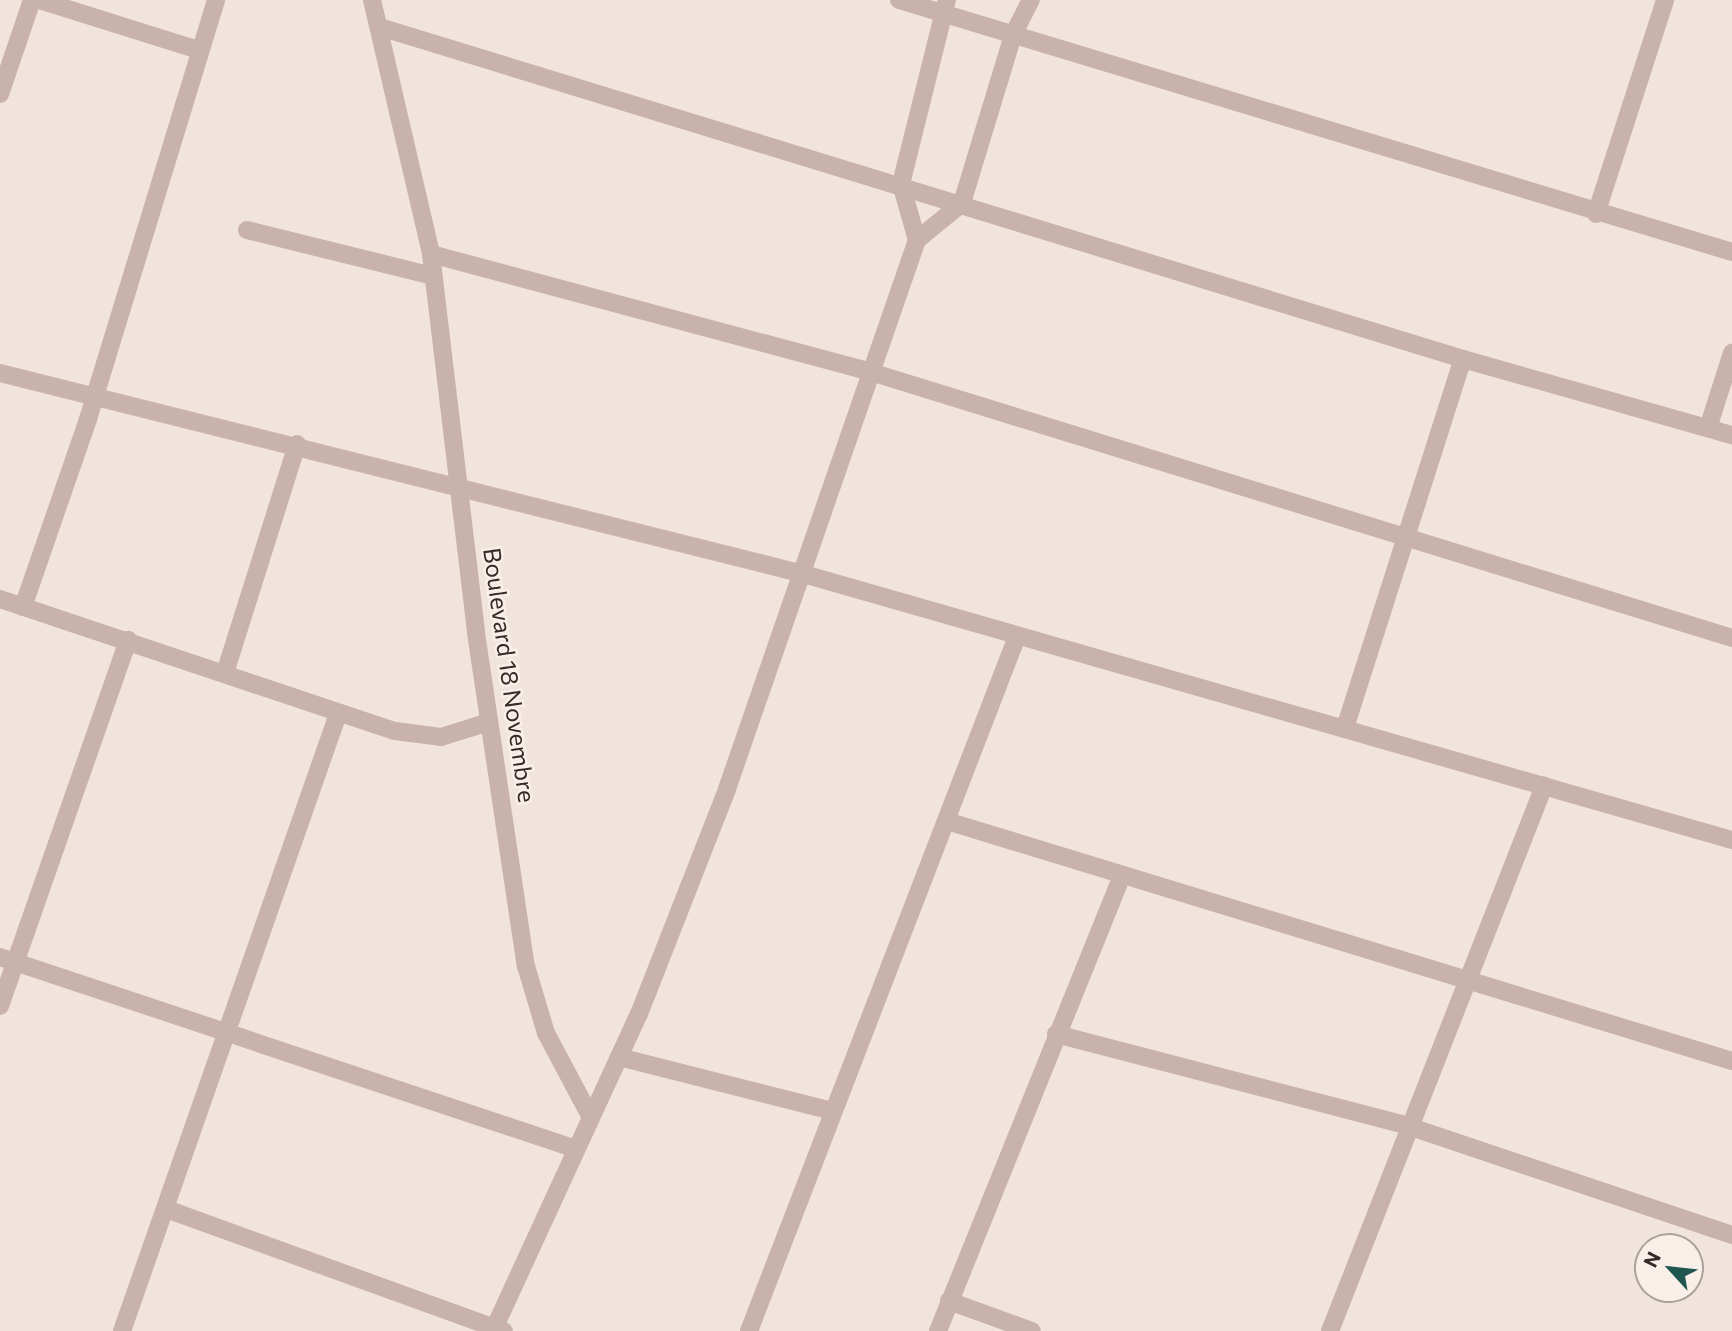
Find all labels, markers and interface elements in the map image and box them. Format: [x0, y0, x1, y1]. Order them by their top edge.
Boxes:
street label: Boulevard 18 Novembre [478, 546, 542, 804]
north arrow [1634, 1233, 1704, 1303]
text: N [1638, 1248, 1665, 1271]

